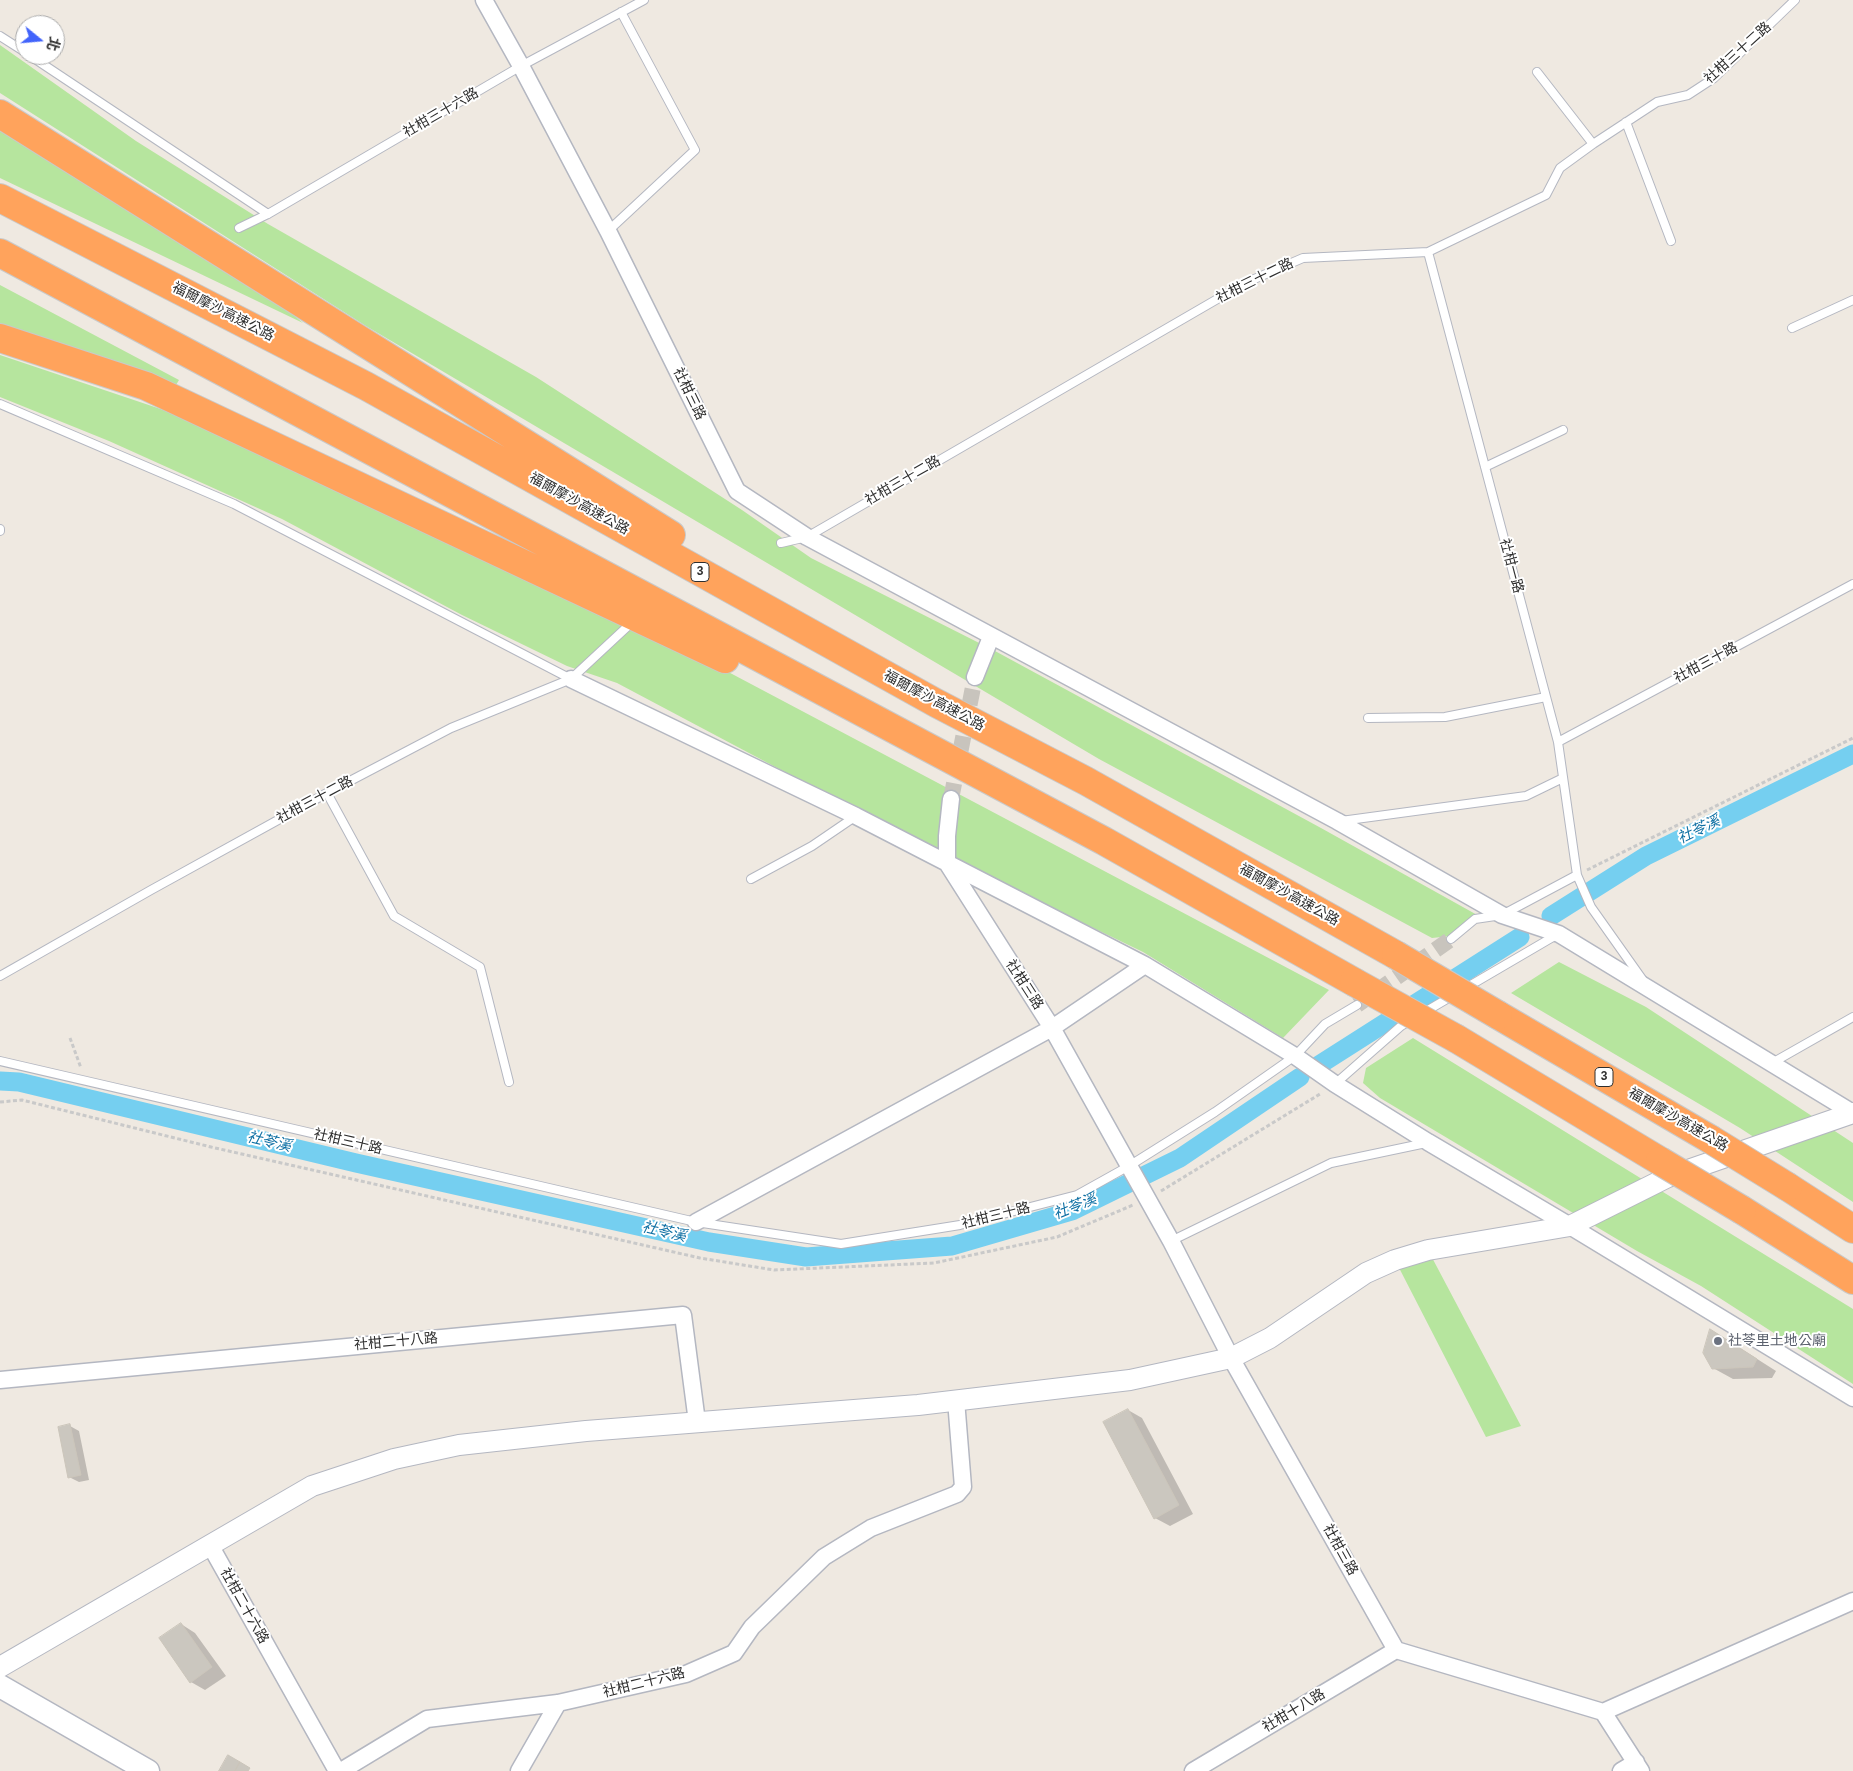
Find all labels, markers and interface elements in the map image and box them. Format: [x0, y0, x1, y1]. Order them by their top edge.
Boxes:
north arrow [15, 15, 65, 65]
street label: 社柑三十二路 [1701, 19, 1775, 87]
text: 北 [44, 35, 63, 53]
street label: 社柑三十六路 [400, 85, 482, 141]
street label: 社柑三十二路 [1214, 255, 1296, 307]
street label: 福爾摩沙高速公路 [169, 279, 277, 345]
street label: 社柑三路 [669, 365, 709, 423]
street label: 社柑三十二路 [862, 453, 944, 509]
street label: 福爾摩沙高速公路 [526, 470, 632, 538]
street label: 社柑一路 [1496, 537, 1526, 595]
road number: 3 [691, 562, 709, 582]
street label: 社柑三十路 [1671, 639, 1741, 687]
street label: 福爾摩沙高速公路 [881, 667, 987, 735]
street label: 社柑三十二路 [274, 773, 356, 827]
water label: 社苓溪 [1675, 812, 1723, 848]
street label: 福爾摩沙高速公路 [1236, 861, 1342, 929]
street label: 社柑三路 [1002, 957, 1046, 1013]
road number: 3 [1595, 1068, 1613, 1086]
street label: 福爾摩沙高速公路 [1625, 1085, 1731, 1155]
street label: 社柑三十路 [312, 1126, 384, 1158]
water label: 社苓溪 [245, 1128, 293, 1156]
water label: 社苓溪 [1051, 1190, 1099, 1224]
street label: 社柑三十路 [960, 1199, 1032, 1233]
water label: 社苓溪 [640, 1218, 688, 1246]
street label: 社柑二十八路 [353, 1330, 439, 1354]
place label: 社苓里土地公廟 [1728, 1333, 1826, 1349]
marker: 社苓里土地公廟 [1712, 1335, 1724, 1347]
street label: 社柑三路 [1319, 1521, 1361, 1579]
street label: 社柑二十六路 [216, 1565, 272, 1647]
street label: 社柑二十六路 [601, 1665, 687, 1701]
street label: 社柑十八路 [1260, 1686, 1328, 1736]

